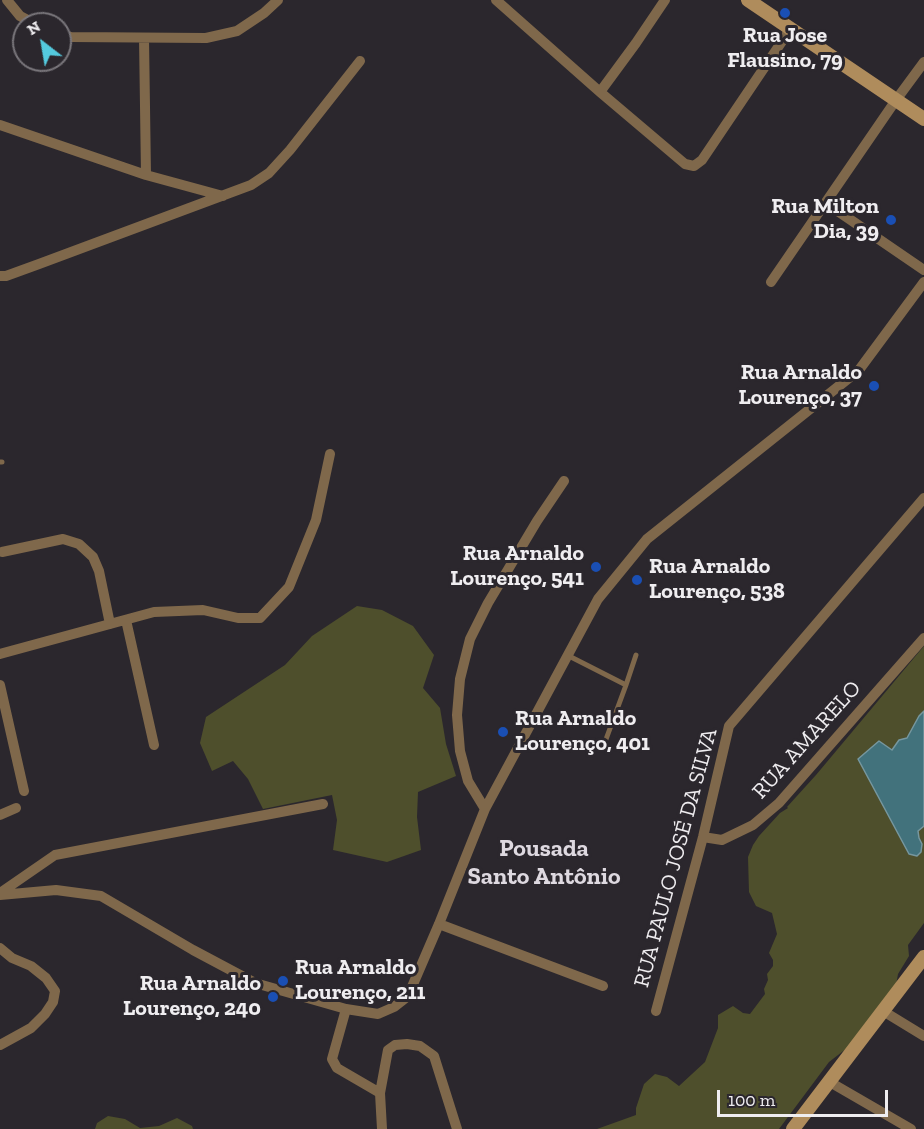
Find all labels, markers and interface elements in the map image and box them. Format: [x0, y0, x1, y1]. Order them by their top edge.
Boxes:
marker: Rua Jose Flausino, 79 [778, 6, 792, 20]
north arrow [12, 12, 72, 72]
text: N [23, 17, 44, 39]
place label: Rua Jose Flausino, 79 [727, 23, 843, 74]
place label: Rua Milton Dia, 39 [771, 194, 879, 246]
marker: Rua Milton Dia, 39 [884, 213, 898, 227]
place label: Rua Arnaldo Lourenço, 37 [738, 360, 862, 412]
marker: Rua Arnaldo Lourenço, 37 [867, 379, 881, 393]
place label: Rua Arnaldo Lourenço, 541 [450, 541, 584, 592]
place label: Rua Arnaldo Lourenço, 538 [649, 554, 785, 606]
marker: Rua Arnaldo Lourenço, 541 [589, 560, 603, 574]
marker: Rua Arnaldo Lourenço, 538 [630, 573, 644, 587]
street label: RUA AMARELO [747, 675, 867, 805]
place label: Rua Arnaldo Lourenço, 401 [515, 706, 650, 758]
marker: Rua Arnaldo Lourenço, 401 [496, 725, 510, 739]
street label: RUA PAULO JOSÉ DA SILVA [629, 726, 723, 990]
district label: Pousada Santo Antônio [467, 835, 621, 891]
place label: Rua Arnaldo Lourenço, 211 [295, 955, 425, 1006]
place label: Rua Arnaldo Lourenço, 240 [123, 971, 261, 1022]
marker: Rua Arnaldo Lourenço, 211 [276, 974, 290, 988]
marker: Rua Arnaldo Lourenço, 240 [266, 990, 280, 1004]
scale bar [720, 1078, 891, 1116]
text: 100 m [728, 1089, 775, 1111]

